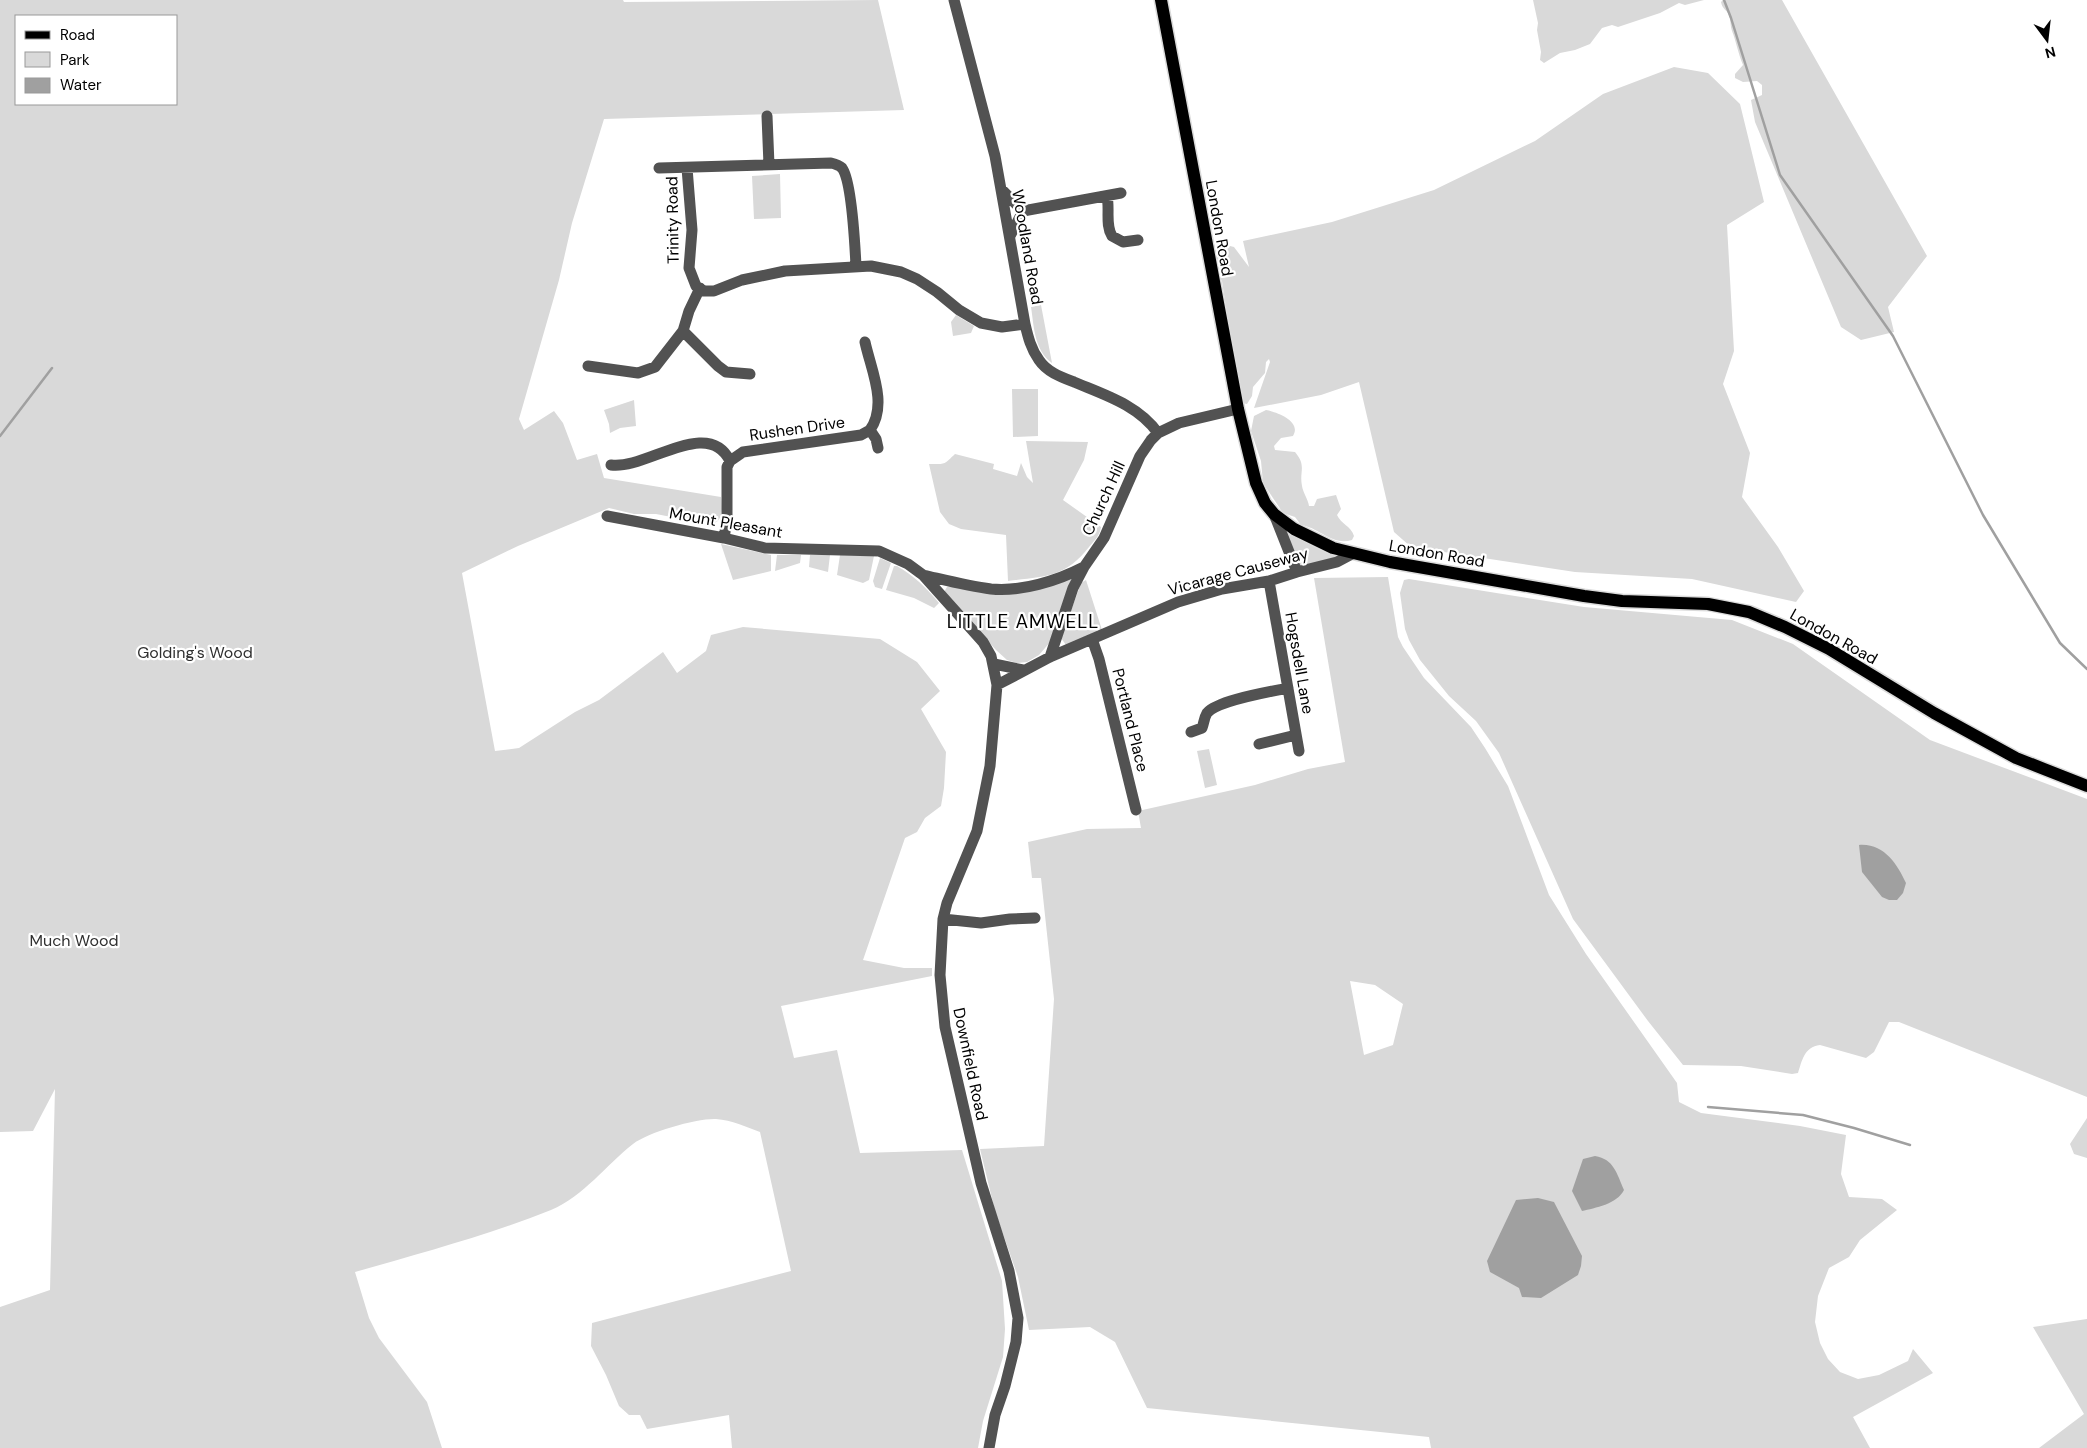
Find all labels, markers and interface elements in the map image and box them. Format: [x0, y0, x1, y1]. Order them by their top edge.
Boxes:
legend [15, 15, 178, 105]
north arrow [2022, 15, 2072, 65]
text: Road [60, 25, 95, 45]
text: N [2043, 43, 2058, 63]
text: Park [60, 50, 90, 70]
text: Water [60, 75, 102, 95]
street label: Trinity Road [661, 176, 684, 264]
street label: London Road [1201, 179, 1238, 278]
street label: Woodland Road [1007, 188, 1048, 306]
street label: Rushen Drive [748, 411, 846, 446]
street label: Church Hill [1077, 458, 1130, 539]
street label: Mount Pleasant [668, 502, 784, 543]
street label: London Road [1387, 535, 1486, 572]
street label: Vicarage Causeway [1166, 543, 1311, 600]
street label: London Road [1786, 604, 1881, 669]
district label: LITTLE AMWELL [947, 609, 1099, 634]
street label: Hogsdell Lane [1280, 611, 1319, 716]
park label: Golding's Wood [137, 642, 253, 663]
street label: Portland Place [1107, 666, 1154, 774]
park label: Much Wood [30, 930, 118, 951]
street label: Downfield Road [948, 1006, 993, 1122]

